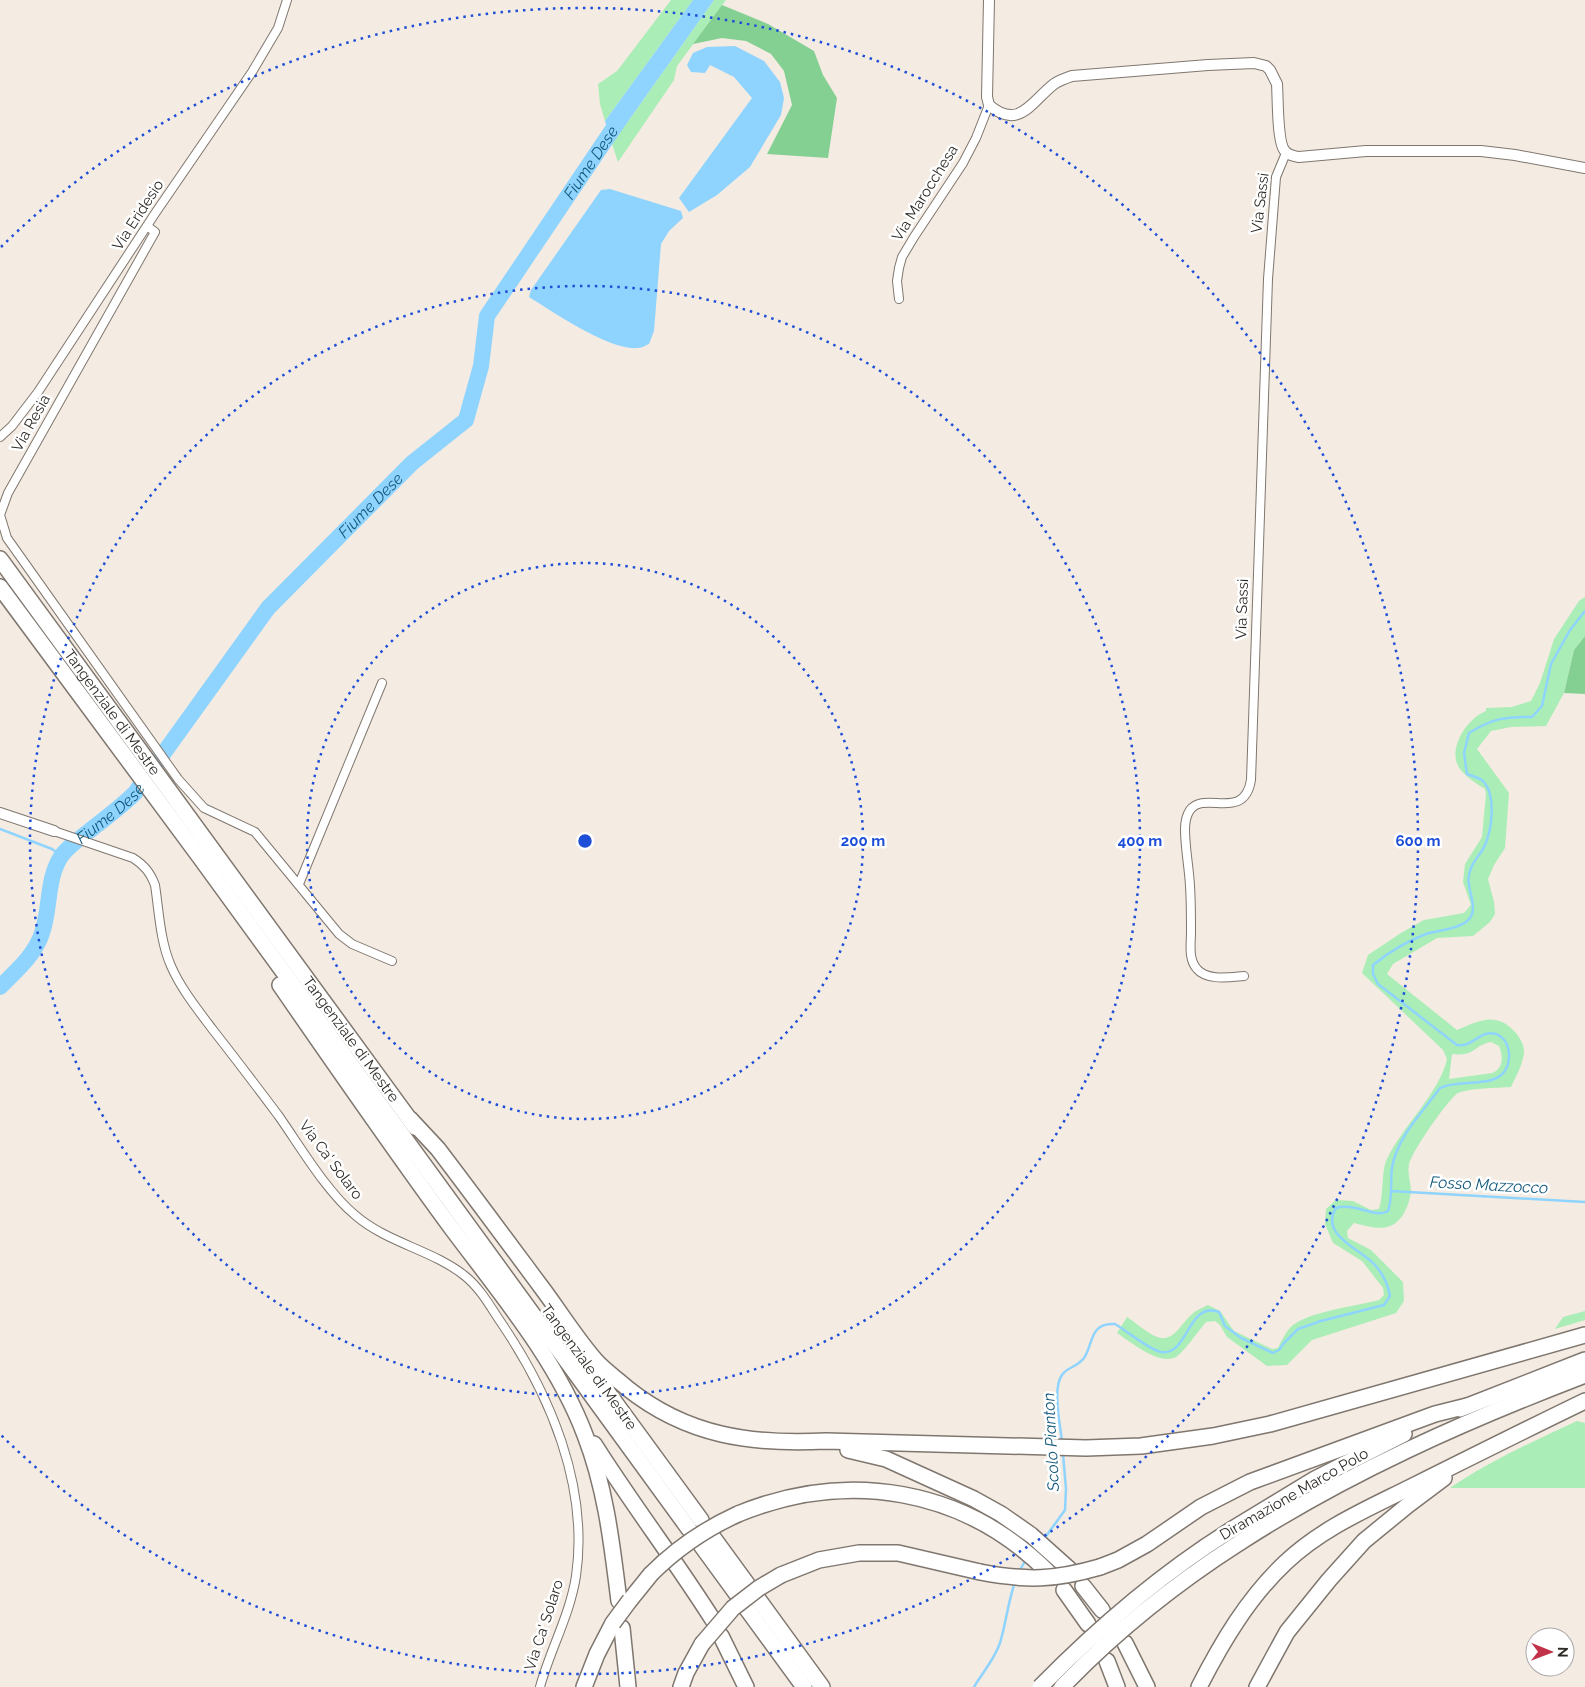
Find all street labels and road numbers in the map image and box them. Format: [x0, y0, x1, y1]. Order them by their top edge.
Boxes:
street label: Via Marocchesa [888, 142, 962, 244]
street label: Via Sassi [1247, 172, 1273, 234]
street label: Via Eridesio [108, 176, 168, 254]
street label: Via Resia [8, 391, 54, 455]
street label: Via Sassi [1232, 578, 1252, 640]
street label: Tangenziale di Mestre [60, 646, 164, 779]
street label: Tangenziale di Mestre [299, 973, 403, 1106]
street label: Via Ca' Solaro [295, 1117, 367, 1203]
street label: Tangenziale di Mestre [537, 1301, 641, 1434]
street label: Diramazione Marco Polo [1216, 1444, 1372, 1544]
street label: Via Ca' Solaro [521, 1577, 567, 1673]

